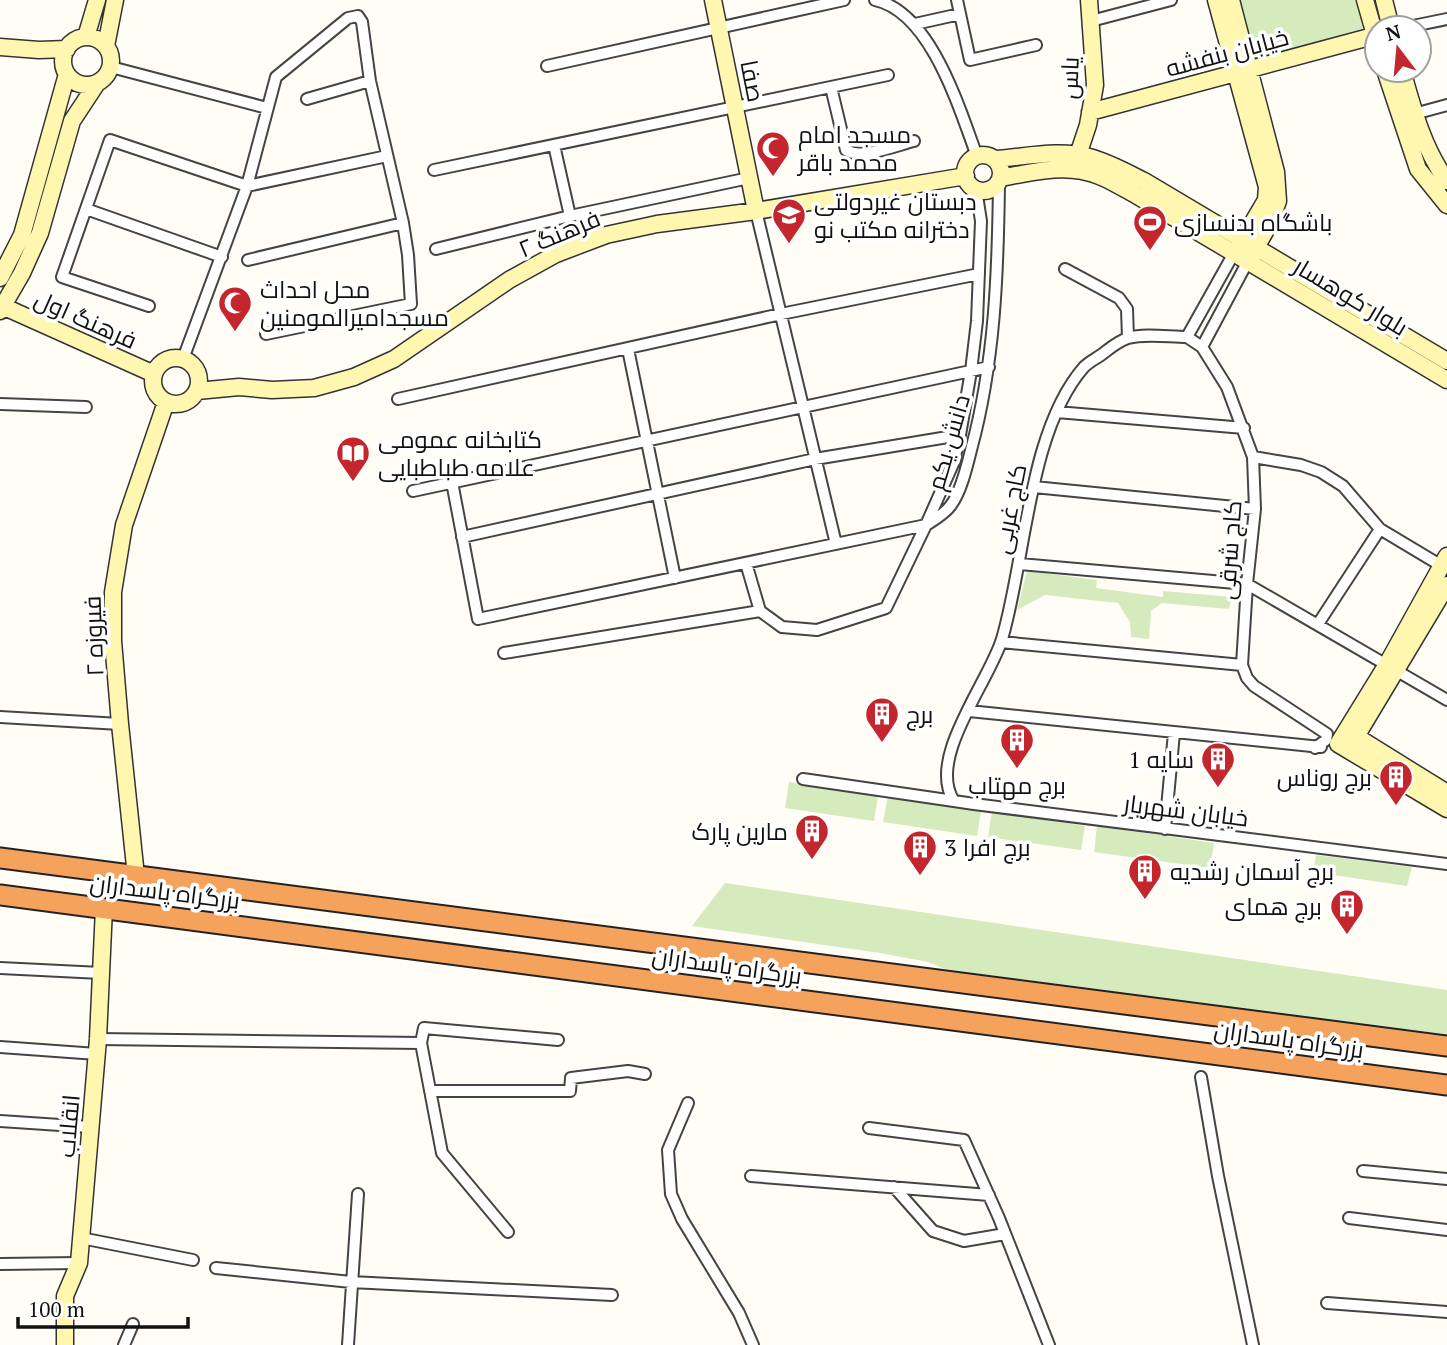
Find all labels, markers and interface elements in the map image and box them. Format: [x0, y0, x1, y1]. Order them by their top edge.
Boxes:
north arrow [1363, 14, 1433, 84]
text: N [1383, 18, 1404, 46]
street label: خیابان بنفشه [1162, 20, 1292, 84]
street label: یاس [1052, 56, 1086, 100]
street label: صفا [733, 57, 773, 105]
place label: مسجد امام محمد باقر [796, 118, 911, 178]
mosque icon: مسجد امام محمد باقر [754, 129, 792, 178]
place label: دبستان غیردولتی دخترانه مکتب نو [814, 185, 977, 245]
school or university icon: دبستان غیردولتی دخترانه مکتب نو [770, 196, 808, 245]
street label: فرهنگ ۲ [513, 201, 605, 265]
sports icon: باشگاه بدنسازی [1131, 203, 1169, 252]
place label: باشگاه بدنسازی [1174, 206, 1332, 238]
street label: بلوار کوهسار [1286, 248, 1414, 343]
place label: محل احداث مسجدامیرالمومنین [260, 273, 449, 333]
street label: فرهنگ اول [30, 282, 142, 356]
mosque icon: محل احداث مسجدامیرالمومنین [216, 284, 254, 333]
street label: دانش یکم [919, 390, 978, 494]
place label: کتابخانه عمومی علامه طباطبایی [378, 423, 542, 483]
library icon: کتابخانه عمومی علامه طباطبایی [334, 434, 372, 483]
street label: کاج غربی [985, 461, 1034, 557]
street label: کاج شرقی [1210, 499, 1249, 601]
street label: فیروزه ٢ [76, 595, 110, 677]
building icon: برج [863, 695, 901, 744]
place label: برج [906, 698, 934, 731]
building icon: برج مهتاب [998, 721, 1036, 770]
building icon: سایه 1 [1199, 740, 1237, 789]
place label: سایه 1 [1128, 743, 1194, 775]
building icon: برج روناس [1377, 758, 1415, 807]
place label: برج روناس [1277, 761, 1372, 794]
place label: برج مهتاب [968, 769, 1066, 802]
street label: خیابان شهریار [1120, 786, 1250, 834]
building icon: مارین پارک [793, 812, 831, 861]
place label: مارین پارک [692, 815, 788, 848]
building icon: برج افرا 3 [901, 828, 939, 877]
place label: برج افرا 3 [944, 831, 1031, 864]
building icon: برج آسمان رشدیه [1126, 852, 1164, 901]
place label: برج آسمان رشدیه [1170, 855, 1334, 888]
street label: بزرگراه پاسداران [88, 866, 242, 917]
building icon: برج همای [1328, 887, 1366, 936]
place label: برج همای [1225, 890, 1322, 923]
street label: بزرگراه پاسداران [650, 939, 804, 992]
street label: بزرگراه پاسداران [1212, 1013, 1366, 1066]
street label: انقلاب [49, 1093, 87, 1159]
scale bar [18, 1286, 187, 1330]
text: 100 m [28, 1295, 85, 1323]

